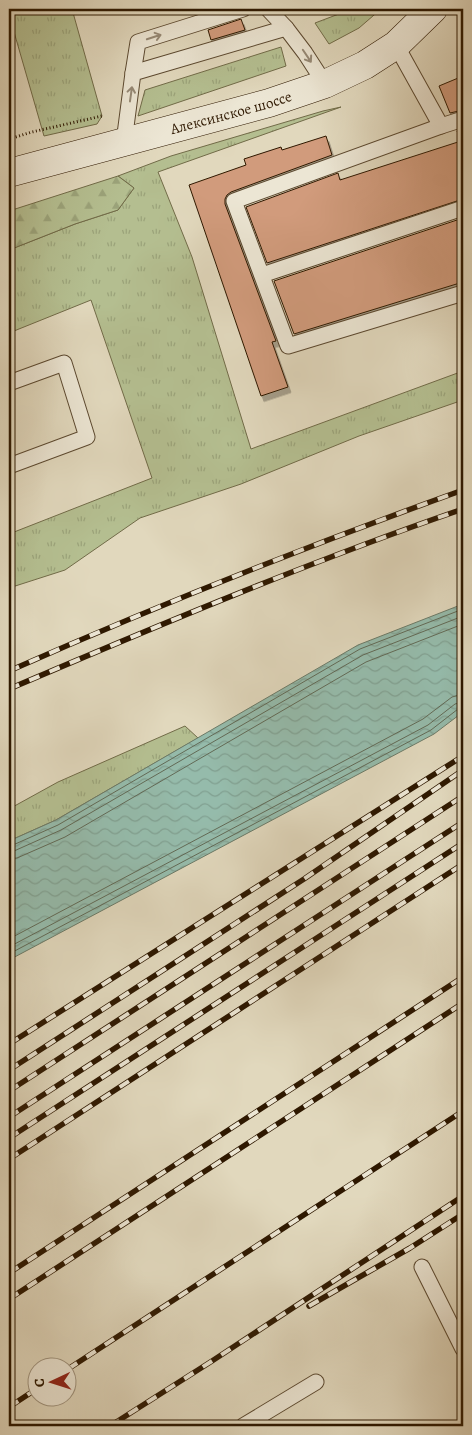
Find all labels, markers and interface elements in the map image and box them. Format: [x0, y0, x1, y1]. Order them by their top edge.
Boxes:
one-way arrow [146, 32, 162, 41]
one-way arrow [302, 49, 312, 63]
one-way arrow [126, 86, 136, 102]
street label: Алексинское шоссе [167, 86, 295, 139]
north arrow [28, 1358, 78, 1408]
text: С [30, 1378, 49, 1388]

